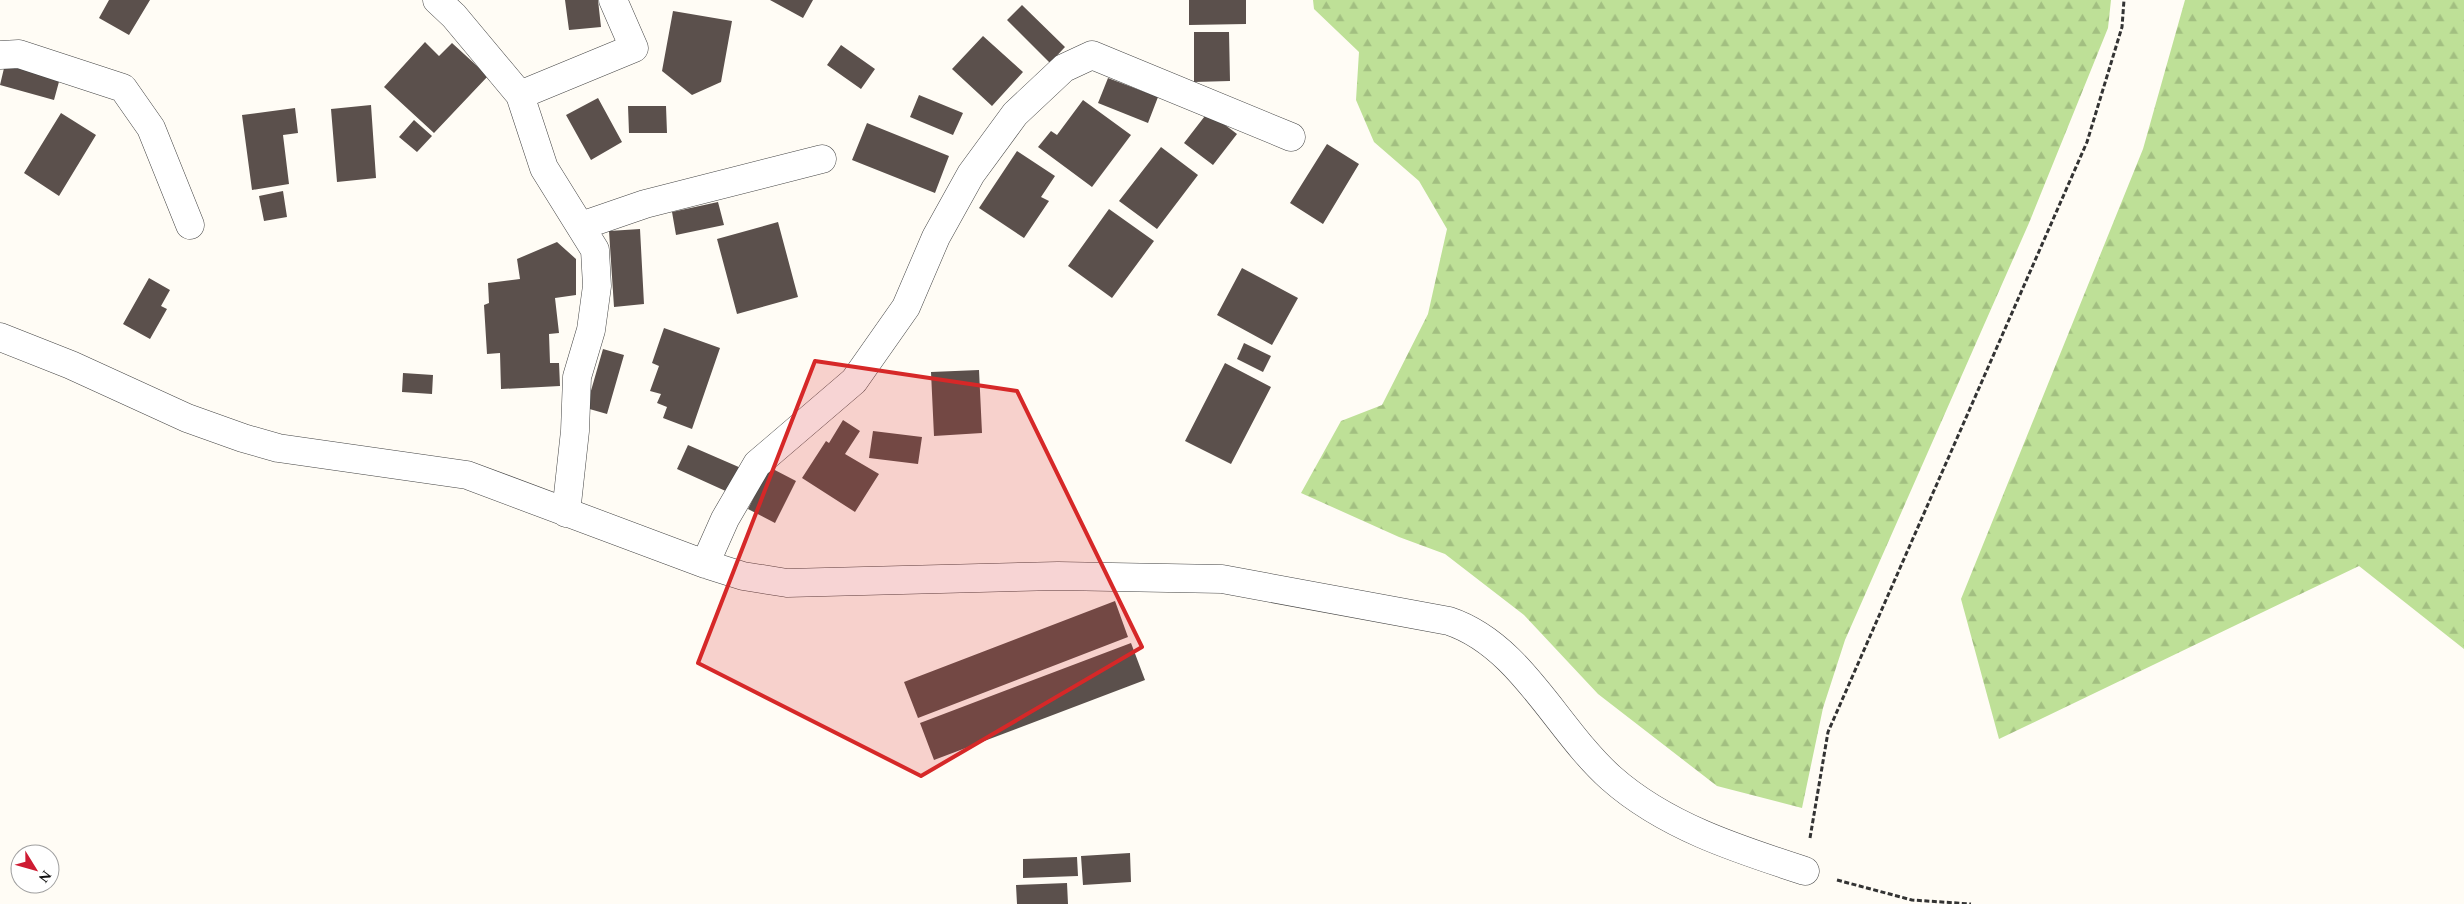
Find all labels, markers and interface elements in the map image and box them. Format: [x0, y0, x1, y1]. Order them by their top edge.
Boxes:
north arrow [10, 844, 60, 894]
text: N [33, 866, 57, 887]

